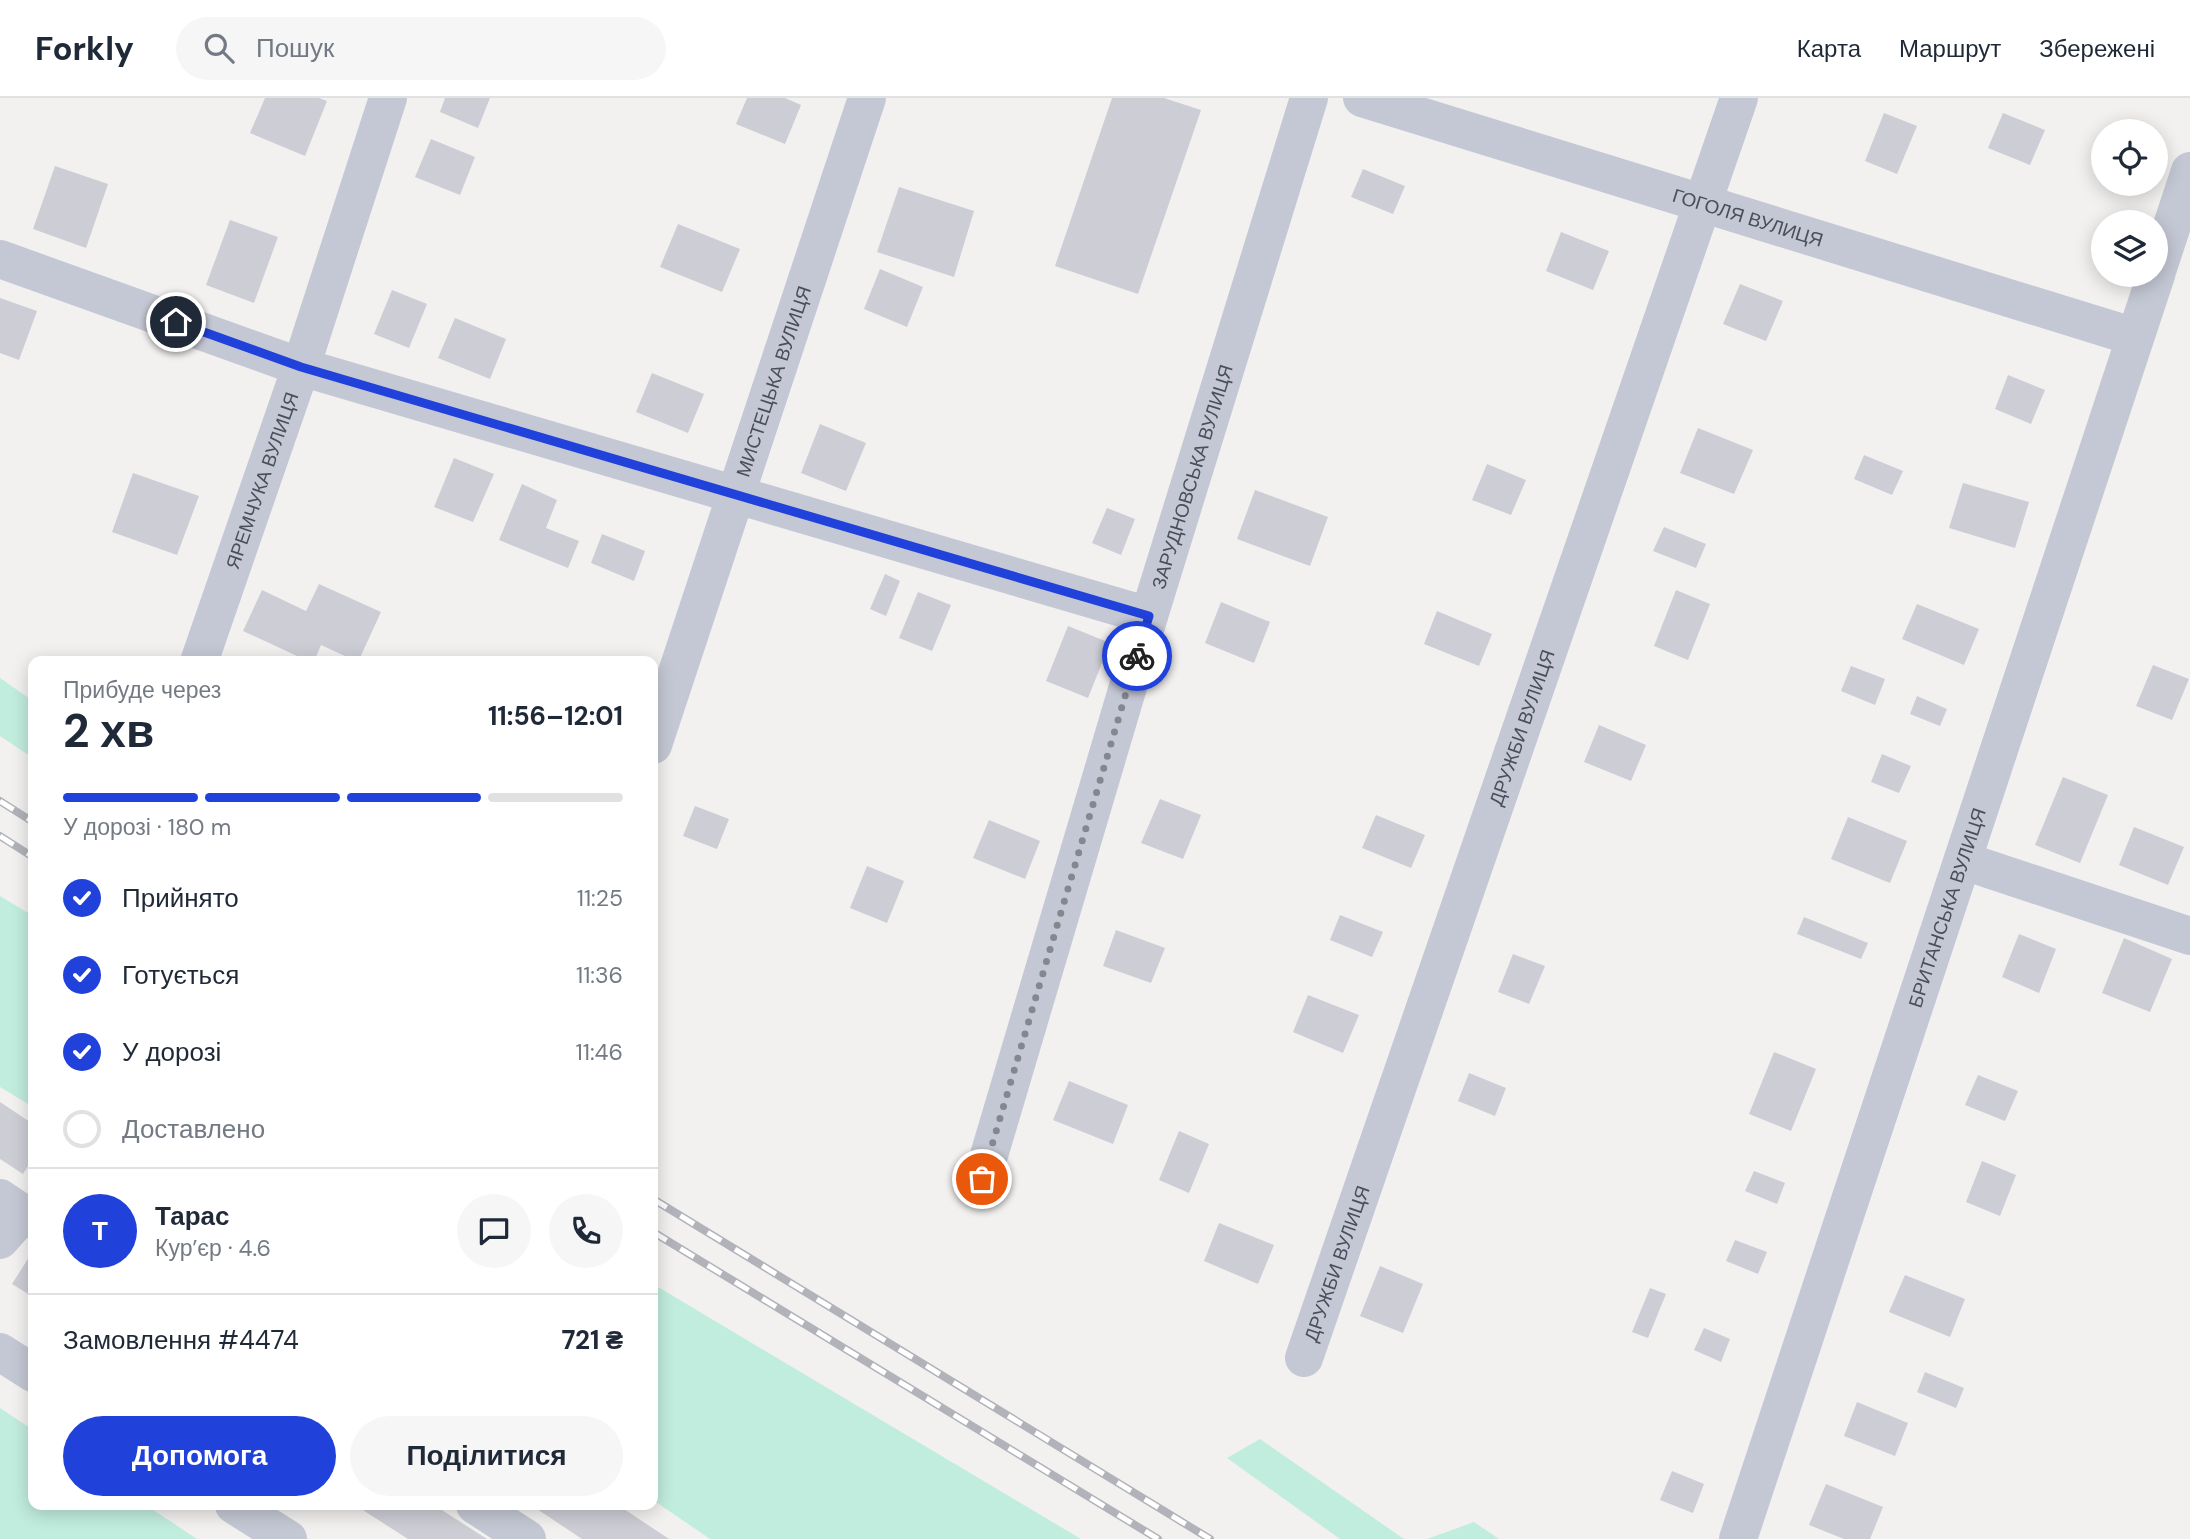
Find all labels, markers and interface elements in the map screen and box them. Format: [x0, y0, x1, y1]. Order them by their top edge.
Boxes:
search box [176, 17, 666, 80]
text: Forkly [35, 27, 134, 70]
icon: search [200, 29, 238, 67]
text: Пошук [256, 31, 334, 65]
text: Карта [1797, 33, 1861, 64]
text: Маршрут [1899, 33, 2001, 64]
text: Збережені [2039, 33, 2155, 64]
map controls [2091, 119, 2168, 287]
button: locate [2091, 119, 2168, 196]
street label: ГОГОЛЯ ВУЛИЦЯ [1670, 182, 1826, 252]
button: layers [2091, 210, 2168, 287]
street label: МИСТЕЦЬКА ВУЛИЦЯ [730, 283, 816, 480]
pin [146, 292, 206, 352]
icon: home [157, 303, 195, 341]
street label: ЗАРУДНОВСЬКА ВУЛИЦЯ [1146, 361, 1238, 592]
street label: ЯРЕМЧУКА ВУЛИЦЯ [220, 389, 304, 572]
courier [1102, 621, 1172, 691]
icon: bike [1118, 637, 1156, 675]
street label: ДРУЖБИ ВУЛИЦЯ [1483, 646, 1560, 809]
text: Прибуде через [63, 675, 221, 705]
text: 11:56–12:01 [488, 699, 623, 733]
text: 2 хв [63, 701, 154, 761]
street label: БРИТАНСЬКА ВУЛИЦЯ [1902, 805, 1991, 1011]
text: У дорозі · 180 m [63, 812, 231, 842]
icon: check [63, 879, 101, 917]
text: Прийнято [122, 881, 239, 915]
text: 11:25 [577, 883, 623, 913]
icon: check [63, 956, 101, 994]
text: Готується [122, 958, 239, 992]
text: 11:36 [576, 960, 623, 990]
icon: check [63, 1033, 101, 1071]
text: У дорозі [122, 1035, 221, 1069]
text: 11:46 [576, 1037, 623, 1067]
text: Доставлено [122, 1112, 265, 1146]
pin [952, 1149, 1012, 1209]
icon: bag [963, 1160, 1001, 1198]
street label: ДРУЖБИ ВУЛИЦЯ [1298, 1182, 1375, 1345]
button: chat [457, 1194, 531, 1268]
button: phone [549, 1194, 623, 1268]
text: Тарас [155, 1199, 230, 1233]
text: Т [92, 1214, 108, 1248]
text: Кур’єр · 4.6 [155, 1233, 271, 1263]
text: Замовлення #4474 [63, 1323, 299, 1357]
text: 721 ₴ [561, 1323, 623, 1357]
button: Допомога [63, 1416, 336, 1496]
button: Поділитися [350, 1416, 623, 1496]

